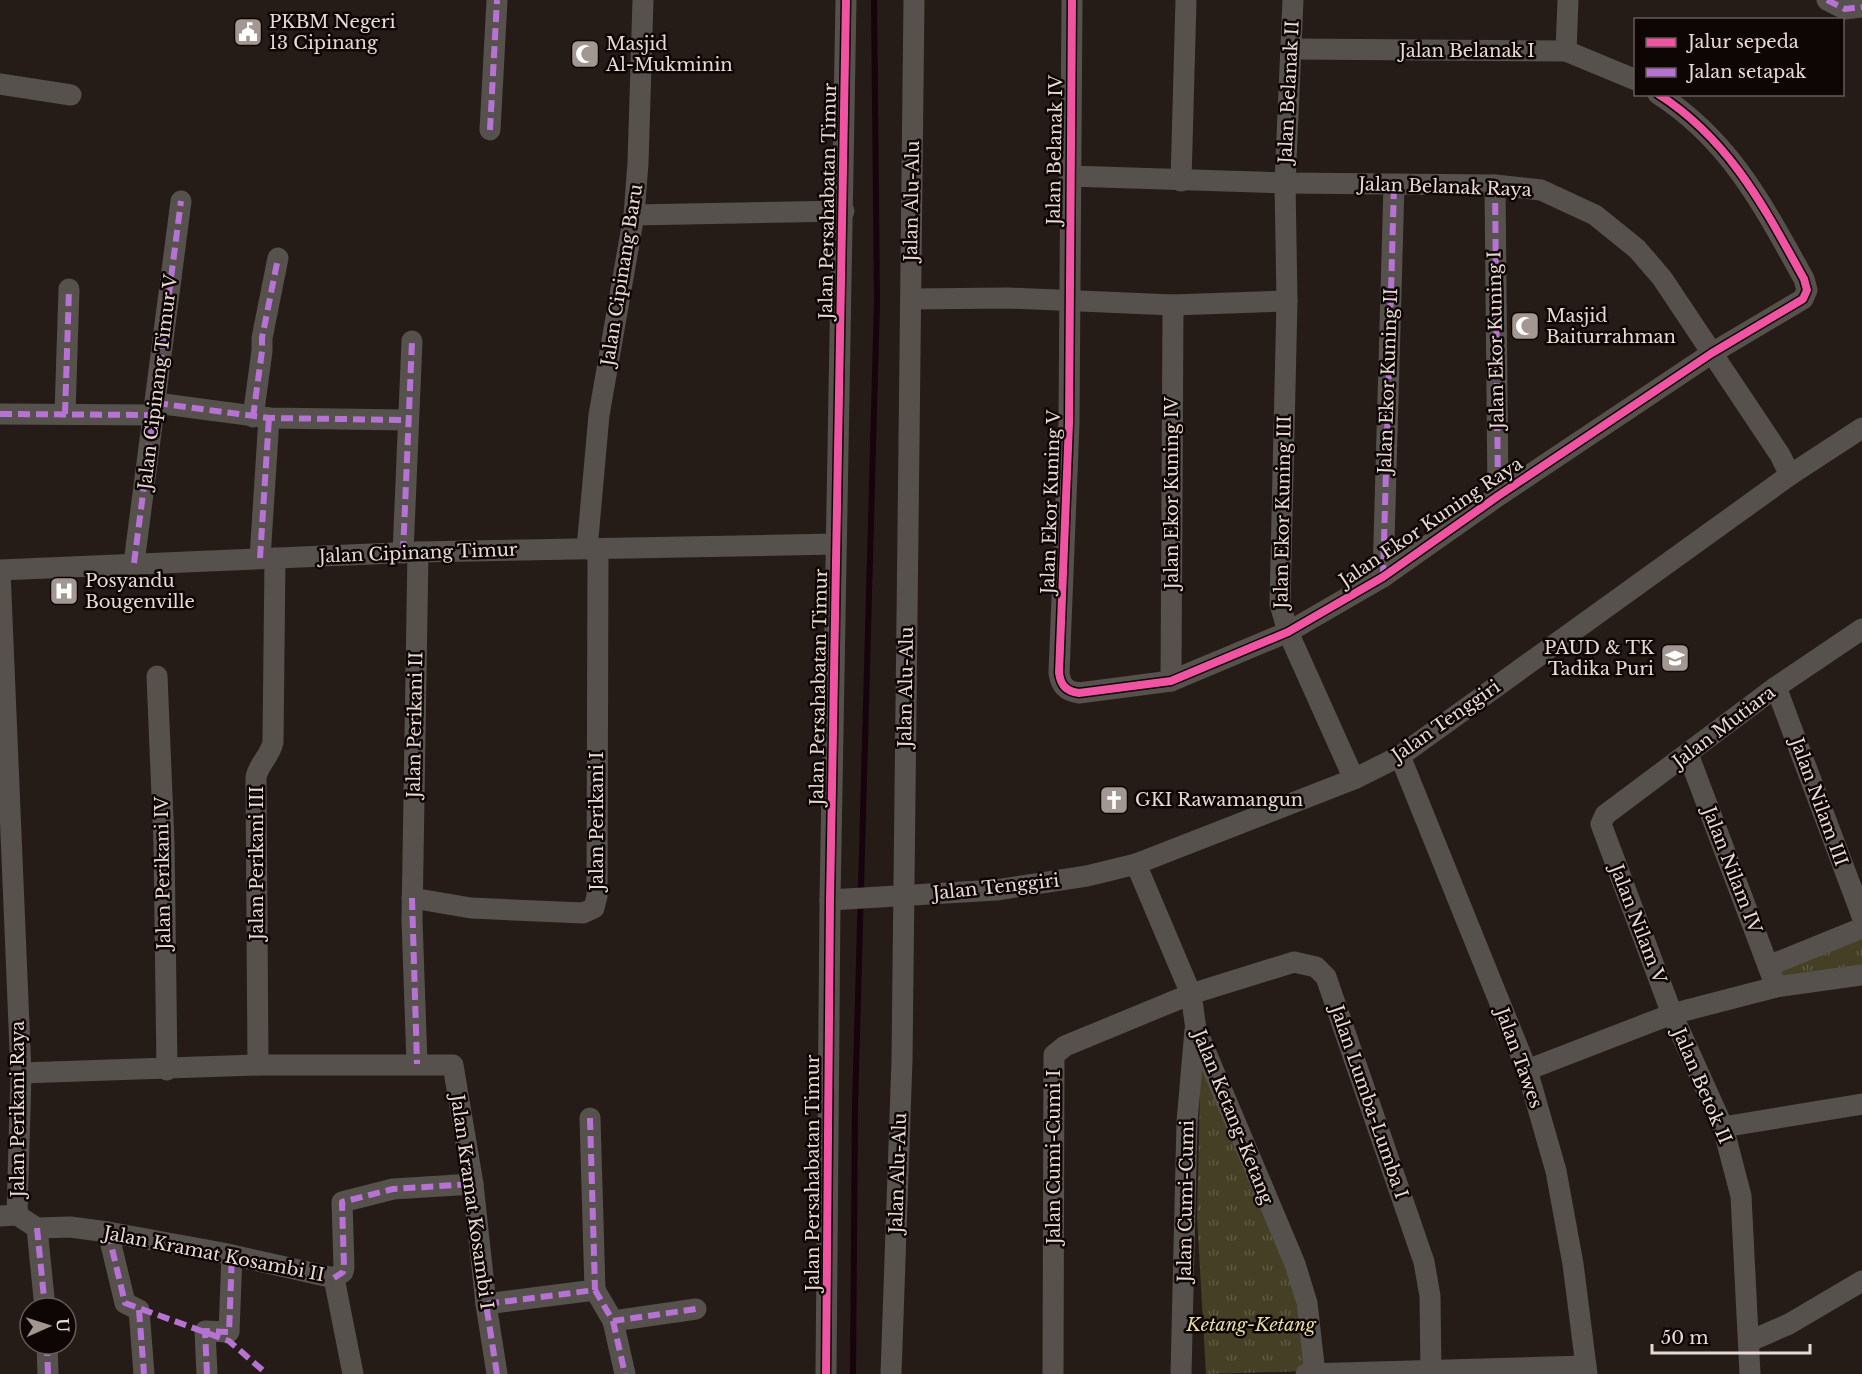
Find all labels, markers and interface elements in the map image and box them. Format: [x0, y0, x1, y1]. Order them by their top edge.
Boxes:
place label: PKBM Negeri 13 Cipinang [269, 11, 396, 54]
public building icon: PKBM Negeri 13 Cipinang [232, 16, 264, 48]
legend [1634, 18, 1844, 96]
street label: Jalan Belanak II [1274, 20, 1304, 166]
text: Jalur sepeda [1686, 31, 1799, 53]
place label: Masjid Al-Mukminin [605, 33, 733, 76]
mosque icon: Masjid Al-Mukminin [569, 38, 601, 70]
street label: Jalan Belanak I [1397, 40, 1535, 62]
text: Jalan setapak [1686, 61, 1806, 83]
street label: Jalan Belanak IV [1043, 74, 1067, 227]
street label: Jalan Persahabatan Timur [815, 82, 841, 321]
street label: Jalan Alu-Alu [900, 140, 924, 264]
street label: Jalan Belanak Raya [1356, 173, 1532, 201]
street label: Jalan Cipinang Baru [596, 183, 647, 369]
street label: Jalan Ekor Kuning I [1483, 251, 1509, 431]
street label: Jalan Cipinang Timur V [134, 272, 182, 493]
street label: Jalan Ekor Kuning II [1374, 288, 1402, 476]
place label: Masjid Baiturrahman [1546, 305, 1676, 348]
mosque icon: Masjid Baiturrahman [1509, 310, 1541, 342]
street label: Jalan Ekor Kuning IV [1161, 396, 1183, 591]
street label: Jalan Ekor Kuning V [1037, 409, 1065, 597]
street label: Jalan Ekor Kuning III [1270, 415, 1296, 611]
street label: Jalan Ekor Kuning Raya [1334, 452, 1527, 593]
street label: Jalan Cipinang Timur [316, 539, 518, 568]
street label: Jalan Persahabatan Timur [806, 568, 832, 807]
place label: Posyandu Bougenville [85, 570, 195, 613]
hospital icon: Posyandu Bougenville [48, 575, 80, 607]
street label: Jalan Alu-Alu [894, 626, 918, 750]
place label: PAUD & TK Tadika Puri [1544, 637, 1655, 680]
school or university icon: PAUD & TK Tadika Puri [1659, 642, 1691, 674]
street label: Jalan Perikani II [403, 652, 427, 800]
street label: Jalan Tenggiri [1386, 676, 1504, 768]
street label: Jalan Mutiara [1667, 681, 1780, 774]
street label: Jalan Nilam III [1785, 733, 1852, 869]
street label: Jalan Perikani I [586, 752, 608, 892]
church icon: GKI Rawamangun [1098, 784, 1130, 816]
street label: Jalan Perikani III [246, 786, 268, 942]
place label: GKI Rawamangun [1135, 789, 1303, 811]
street label: Jalan Perikani IV [151, 795, 175, 952]
street label: Jalan Nilam IV [1697, 802, 1767, 937]
street label: Jalan Nilam V [1604, 860, 1671, 987]
street label: Jalan Tenggiri [930, 869, 1060, 905]
street label: Jalan Lumba-Lumba I [1325, 1001, 1412, 1201]
street label: Jalan Tawes [1490, 1003, 1547, 1111]
street label: Jalan Perikani Raya [7, 1021, 29, 1199]
street label: Jalan Betok II [1667, 1023, 1736, 1147]
street label: Jalan Ketang-Ketang [1187, 1025, 1278, 1207]
street label: Jalan Persahabatan Timur [802, 1054, 824, 1293]
street label: Jalan Cumi-Cumi I [1043, 1070, 1065, 1246]
street label: Jalan Kramat Kosambi I [446, 1091, 498, 1311]
street label: Jalan Alu-Alu [885, 1112, 911, 1236]
street label: Jalan Cumi-Cumi [1174, 1120, 1198, 1284]
street label: Jalan Kramat Kosambi II [100, 1221, 326, 1286]
north arrow [18, 1296, 78, 1356]
park label: Ketang-Ketang [1185, 1314, 1317, 1336]
scale bar [1652, 1317, 1810, 1355]
text: U [53, 1318, 73, 1333]
text: 50 m [1661, 1327, 1709, 1349]

